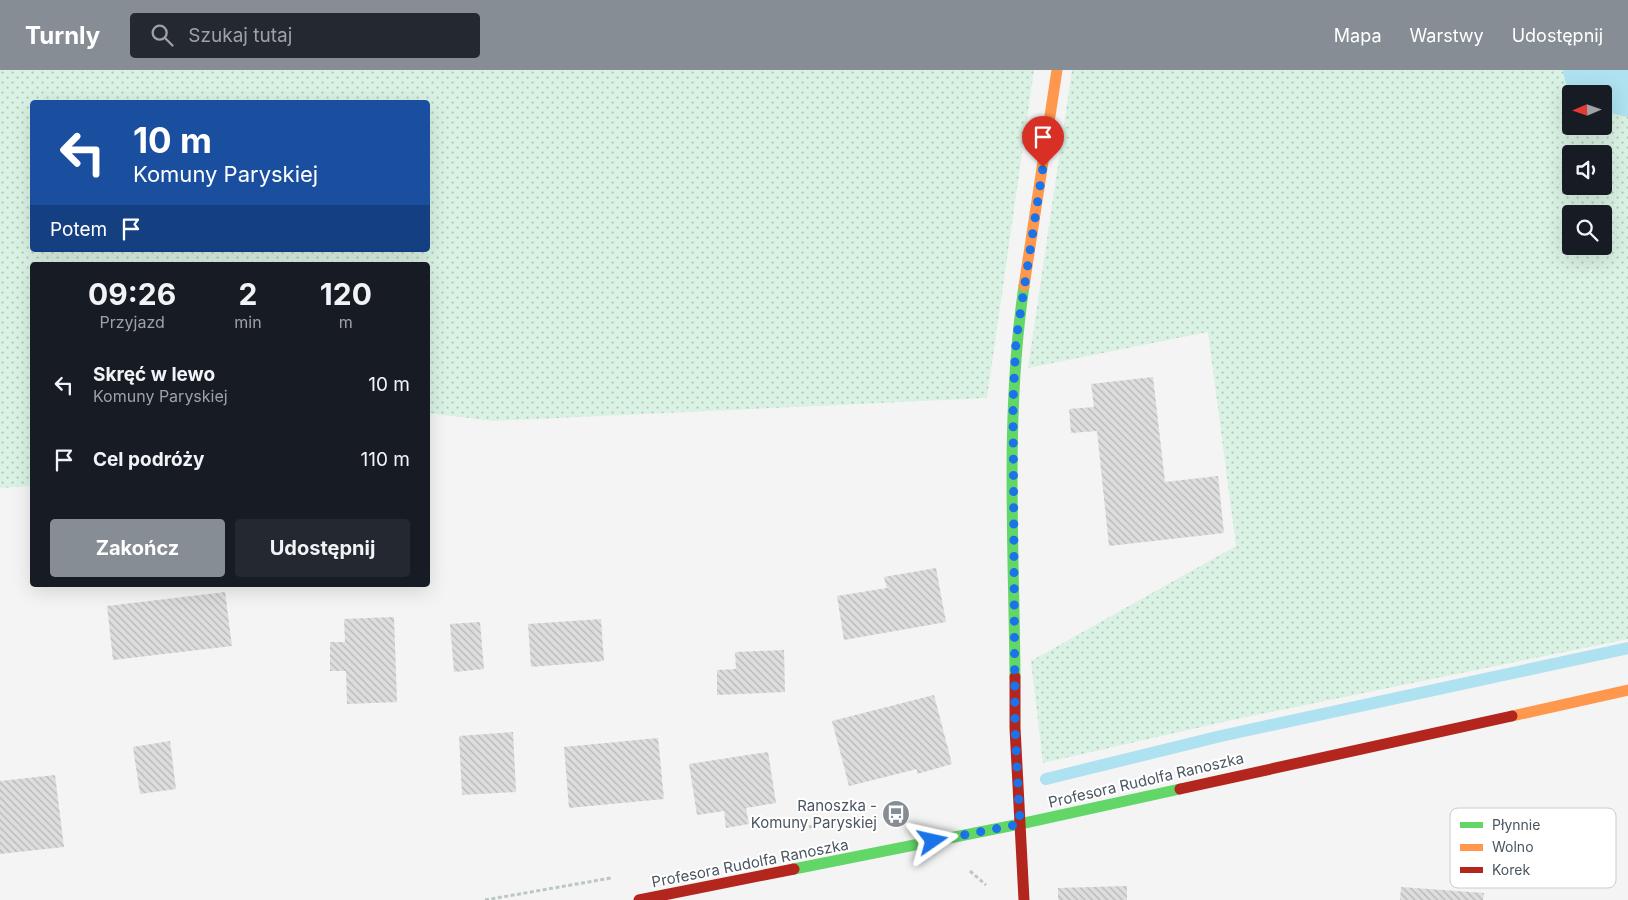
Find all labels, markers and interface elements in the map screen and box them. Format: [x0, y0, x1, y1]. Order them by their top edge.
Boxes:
search box [130, 13, 480, 58]
text: Turnly [25, 21, 100, 50]
icon: search [148, 21, 176, 49]
text: Szukaj tutaj [188, 24, 292, 47]
text: Mapa [1334, 25, 1381, 46]
text: Warstwy [1409, 25, 1484, 46]
text: Udostępnij [1512, 25, 1603, 46]
north arrow [1562, 85, 1612, 135]
map controls [1562, 85, 1612, 255]
pin [1022, 116, 1064, 167]
text: 10 m [133, 119, 212, 161]
icon: left [50, 120, 115, 185]
icon: arrive [1029, 123, 1057, 151]
button: sound [1562, 145, 1612, 195]
text: Komuny Paryskiej [133, 161, 318, 187]
button: search [1562, 205, 1612, 255]
icon: arrive [117, 215, 145, 243]
text: Potem [50, 218, 107, 241]
text: 09:26 [88, 276, 176, 312]
text: 2 [239, 276, 257, 312]
text: 120 [320, 276, 372, 312]
text: Przyjazd [100, 312, 165, 332]
text: min [234, 312, 262, 332]
text: m [339, 312, 353, 332]
text: Skręć w lewo [93, 363, 215, 386]
icon: left [50, 371, 78, 399]
text: 10 m [368, 373, 410, 396]
text: Komuny Paryskiej [93, 386, 228, 406]
icon: arrive [50, 446, 78, 474]
text: Cel podróży [93, 448, 205, 471]
text: 110 m [361, 448, 410, 471]
button: Zakończ [50, 519, 225, 577]
button: Udostępnij [235, 519, 410, 577]
street label: Profesora Rudolfa Ranoszka [1046, 748, 1246, 812]
place label: Ranoszka - Komuny Paryskiej [751, 796, 877, 832]
bus stop icon: Ranoszka - Komuny Paryskiej [881, 799, 911, 829]
legend [1450, 808, 1616, 888]
position arrow [906, 814, 958, 866]
text: Płynnie [1492, 816, 1540, 833]
street label: Profesora Rudolfa Ranoszka [650, 835, 850, 891]
text: Wolno [1492, 838, 1534, 855]
text: Korek [1492, 861, 1530, 878]

